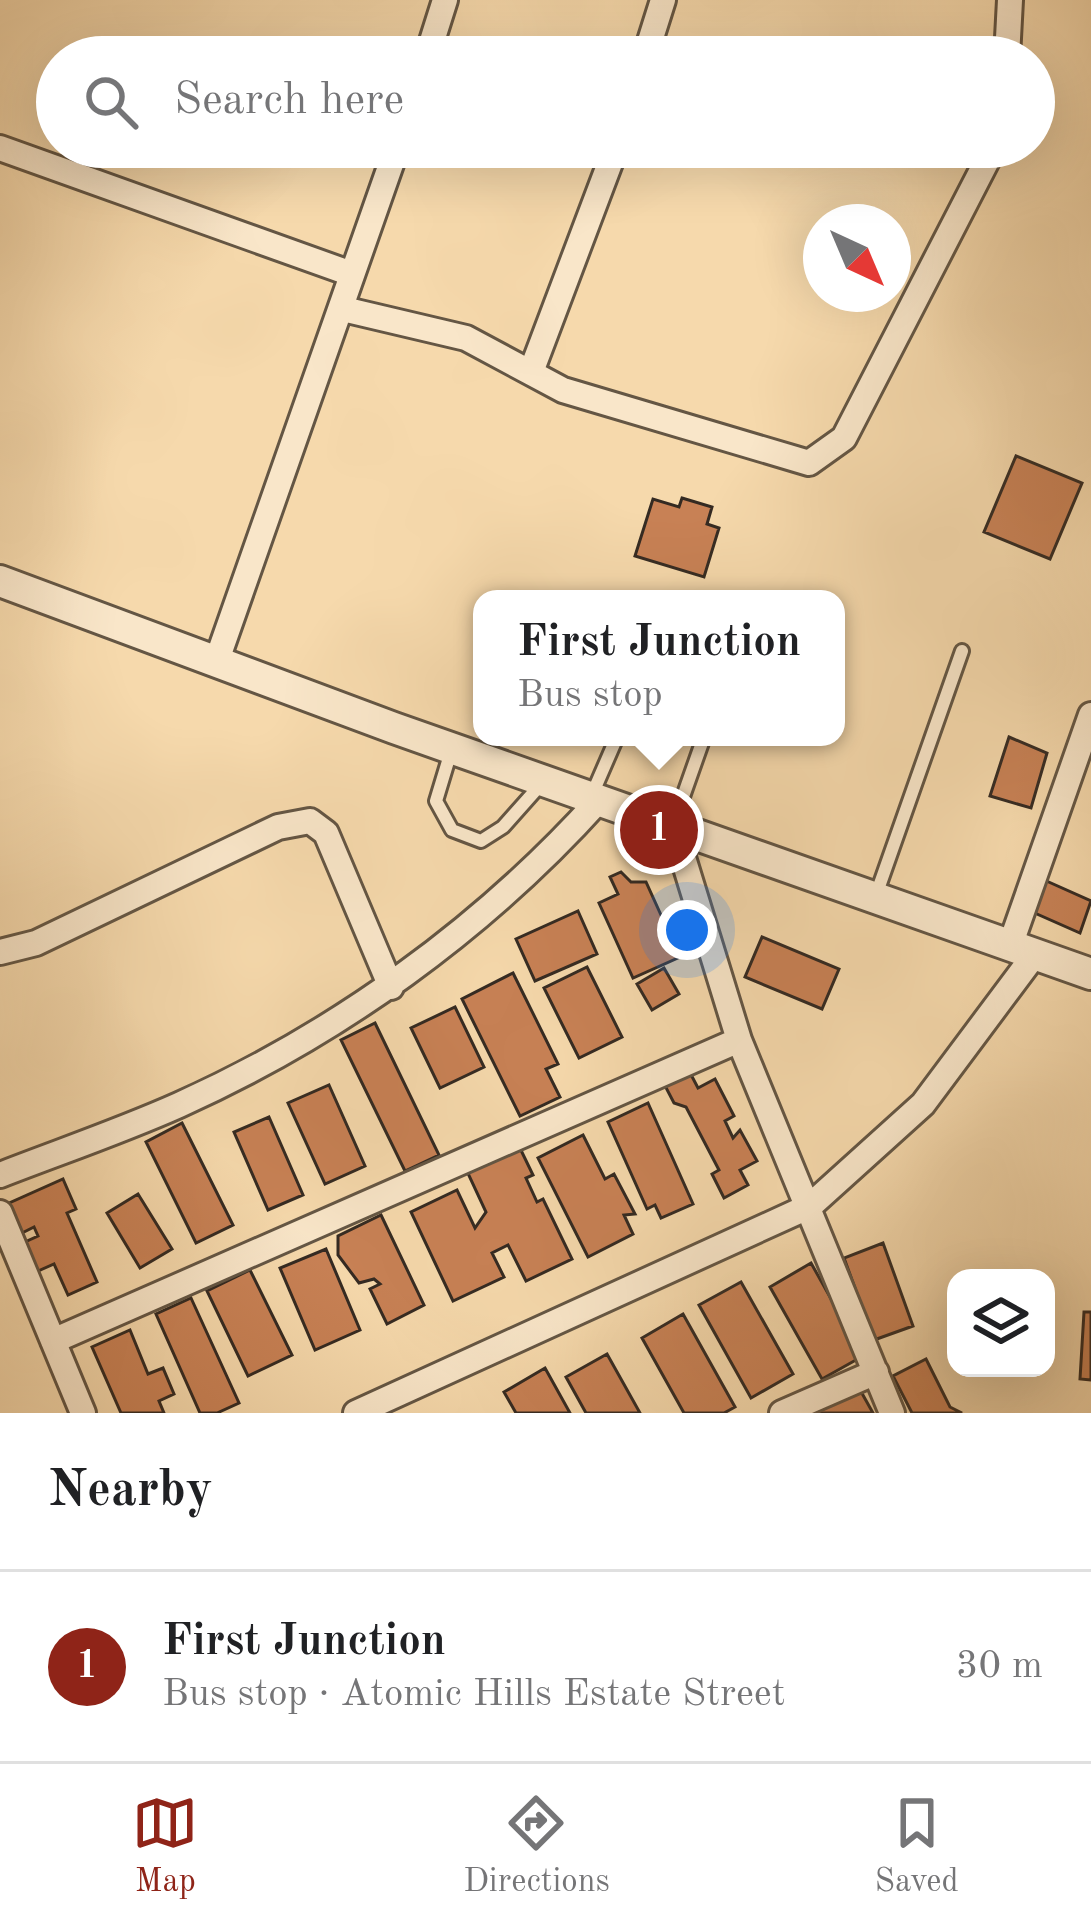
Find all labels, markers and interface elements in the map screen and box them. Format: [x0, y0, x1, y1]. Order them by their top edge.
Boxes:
search box [36, 36, 1055, 168]
icon: search [78, 69, 144, 135]
text: Search here [174, 79, 404, 124]
north arrow [803, 204, 911, 312]
popup [473, 590, 845, 746]
text: First Junction [517, 621, 801, 666]
text: Bus stop [517, 676, 663, 715]
pin: 1 [620, 785, 698, 875]
your location [657, 900, 717, 960]
map controls [947, 1269, 1055, 1377]
button: layers [947, 1269, 1055, 1377]
text: Nearby [48, 1466, 213, 1517]
text: First Junction [162, 1620, 446, 1665]
text: 1 [76, 1647, 98, 1686]
text: 30 m [956, 1647, 1043, 1686]
text: Bus stop · Atomic Hills Estate Street [162, 1675, 785, 1714]
tab: Map [132, 1790, 198, 1903]
tab: Directions [463, 1790, 610, 1903]
tab: Saved [875, 1790, 959, 1903]

